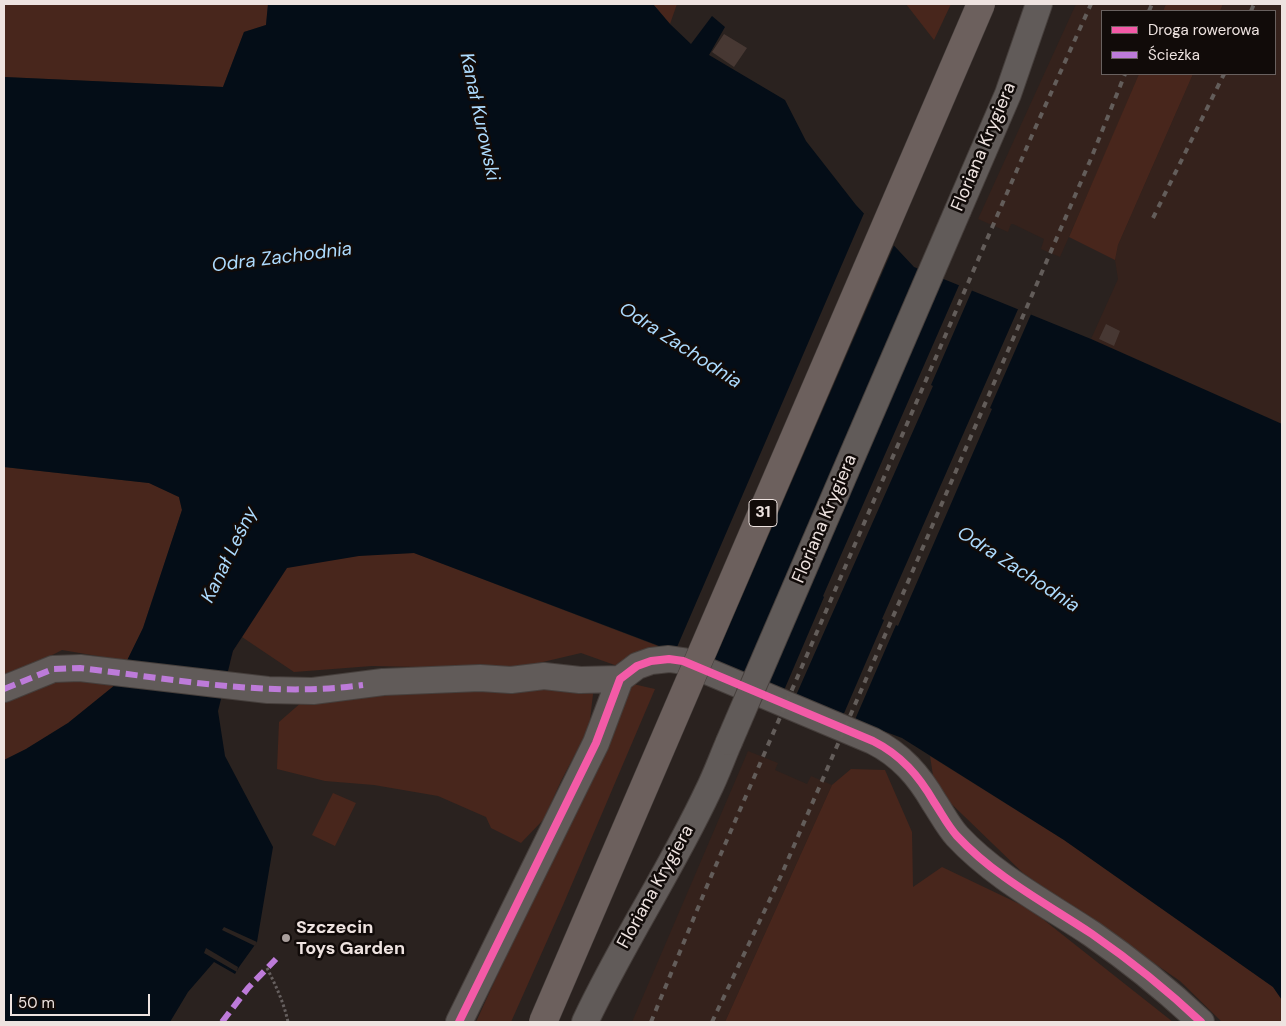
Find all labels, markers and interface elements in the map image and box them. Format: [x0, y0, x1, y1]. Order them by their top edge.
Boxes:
legend [1101, 10, 1276, 75]
text: Droga rowerowa [1148, 20, 1259, 40]
text: Ścieżka [1148, 45, 1200, 65]
water label: Kanał Kurowski [454, 51, 504, 183]
street label: Floriana Krygiera [947, 79, 1021, 215]
water label: Odra Zachodnia [210, 238, 354, 278]
water label: Odra Zachodnia [615, 298, 745, 394]
street label: Floriana Krygiera [788, 451, 862, 587]
road number: 31 [749, 499, 777, 526]
water label: Kanał Leśny [197, 503, 263, 607]
water label: Odra Zachodnia [953, 522, 1083, 618]
street label: Floriana Krygiera [613, 822, 699, 952]
place label: Szczecin Toys Garden [296, 917, 405, 960]
marker: Szczecin Toys Garden [280, 932, 292, 944]
scale bar [12, 984, 152, 1016]
text: 50 m [18, 993, 55, 1013]

